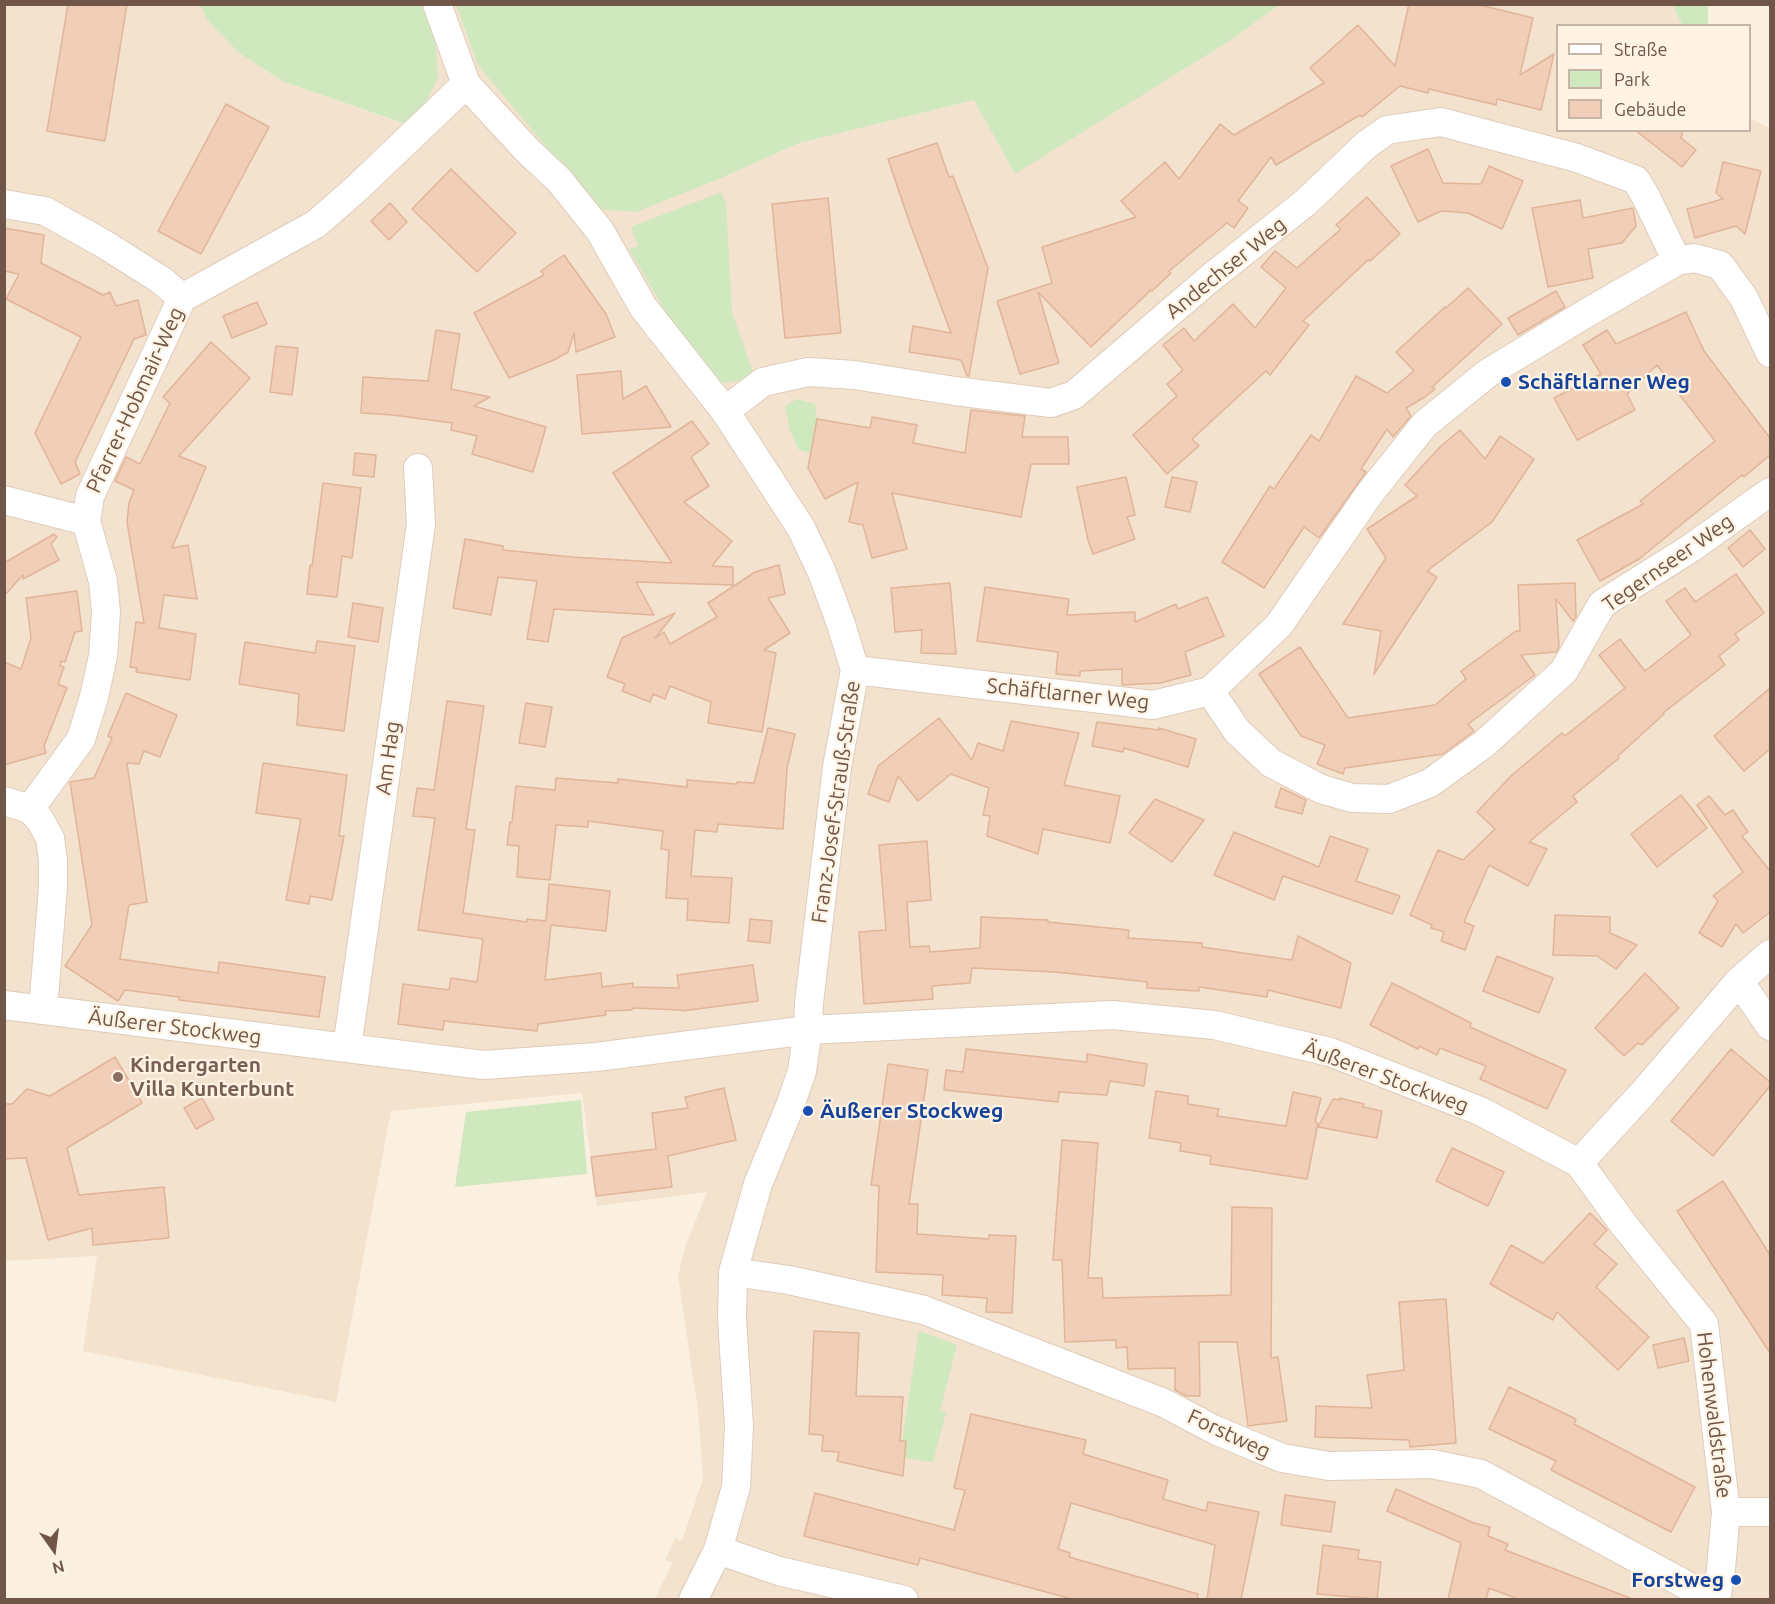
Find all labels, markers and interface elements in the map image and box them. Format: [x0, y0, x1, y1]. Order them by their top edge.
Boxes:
legend [1556, 24, 1751, 132]
text: Straße [1614, 39, 1667, 59]
text: Park [1614, 69, 1650, 89]
text: Gebäude [1614, 99, 1686, 119]
street label: Andechser Weg [1161, 212, 1291, 324]
street label: Pfarrer-Hobmair-Weg [81, 303, 189, 497]
place label: Schäftlarner Weg [1518, 369, 1690, 395]
marker: Schäftlarner Weg [1499, 375, 1513, 389]
street label: Tegernseer Weg [1598, 509, 1738, 617]
street label: Schäftlarner Weg [986, 673, 1150, 715]
street label: Franz-Josef-Strauß-Straße [806, 679, 866, 925]
street label: Am Hag [370, 720, 406, 796]
street label: Äußerer Stockweg [87, 1004, 263, 1050]
street label: Äußerer Stockweg [1300, 1035, 1472, 1119]
place label: Kindergarten Villa Kunterbunt [130, 1052, 294, 1102]
marker: Kindergarten Villa Kunterbunt [111, 1070, 125, 1084]
place label: Äußerer Stockweg [820, 1098, 1003, 1124]
marker: Äußerer Stockweg [801, 1104, 815, 1118]
street label: Hohenwaldstraße [1691, 1330, 1737, 1500]
street label: Forstweg [1184, 1404, 1274, 1464]
north arrow [24, 1520, 84, 1580]
text: N [50, 1557, 66, 1578]
place label: Forstweg [1631, 1567, 1724, 1593]
marker: Forstweg [1729, 1573, 1743, 1587]

